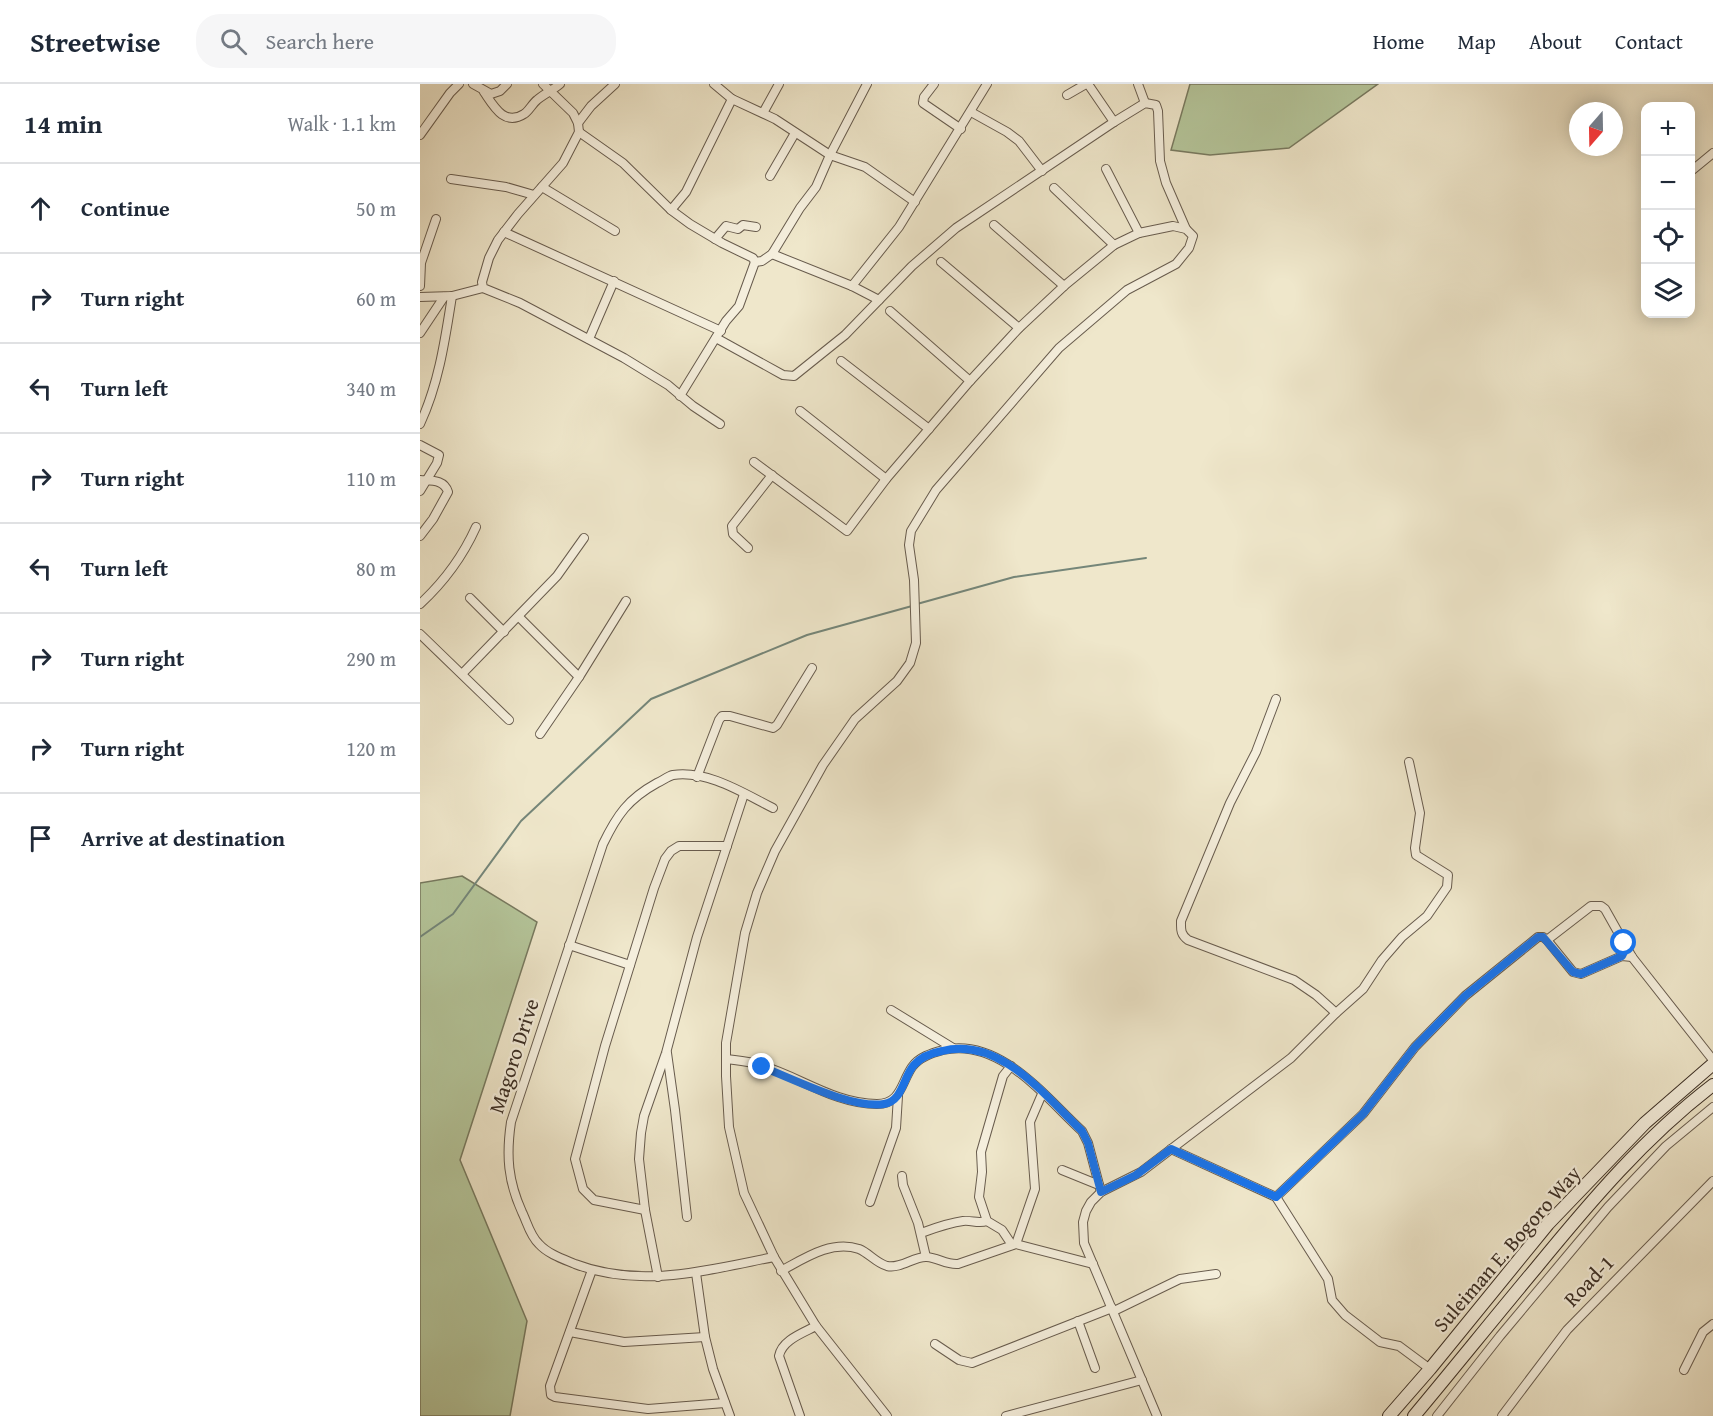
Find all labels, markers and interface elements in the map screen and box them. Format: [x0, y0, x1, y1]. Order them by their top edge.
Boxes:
search box [196, 14, 616, 68]
text: Streetwise [30, 21, 160, 62]
icon: search [217, 25, 250, 58]
text: Search here [265, 25, 374, 57]
text: Home [1373, 26, 1424, 57]
text: Map [1457, 26, 1496, 57]
text: About [1529, 26, 1582, 57]
text: Contact [1615, 26, 1683, 57]
north arrow [1569, 102, 1623, 156]
map controls [1641, 102, 1695, 318]
button: + [1641, 102, 1695, 156]
text: 14 min [24, 104, 102, 143]
text: Walk · 1.1 km [287, 109, 396, 138]
button: − [1641, 156, 1695, 210]
icon: ahead [24, 192, 57, 225]
text: Continue [81, 192, 170, 224]
text: 50 m [356, 194, 396, 223]
button: locate [1641, 210, 1695, 264]
button: layers [1641, 264, 1695, 318]
icon: right [24, 282, 57, 315]
text: Turn right [81, 282, 184, 314]
text: 60 m [356, 284, 396, 313]
icon: left [24, 372, 57, 405]
text: Turn left [81, 372, 168, 404]
text: 340 m [346, 374, 396, 403]
icon: right [24, 462, 57, 495]
text: Turn right [81, 462, 184, 494]
text: 110 m [346, 464, 396, 493]
icon: left [24, 552, 57, 585]
text: Turn left [81, 552, 168, 584]
text: 80 m [356, 554, 396, 583]
icon: right [24, 642, 57, 675]
text: Turn right [81, 642, 184, 674]
text: 290 m [346, 644, 396, 673]
icon: right [24, 732, 57, 765]
text: Turn right [81, 732, 184, 764]
text: 120 m [346, 734, 396, 763]
icon: arrive [24, 822, 57, 855]
text: Arrive at destination [81, 822, 285, 854]
route start [1610, 929, 1636, 955]
street label: Magoro Drive [480, 994, 547, 1117]
route end [748, 1053, 774, 1079]
street label: Suleiman E. Bogoro Way [1425, 1158, 1588, 1339]
street label: Road-1 [1556, 1248, 1621, 1313]

